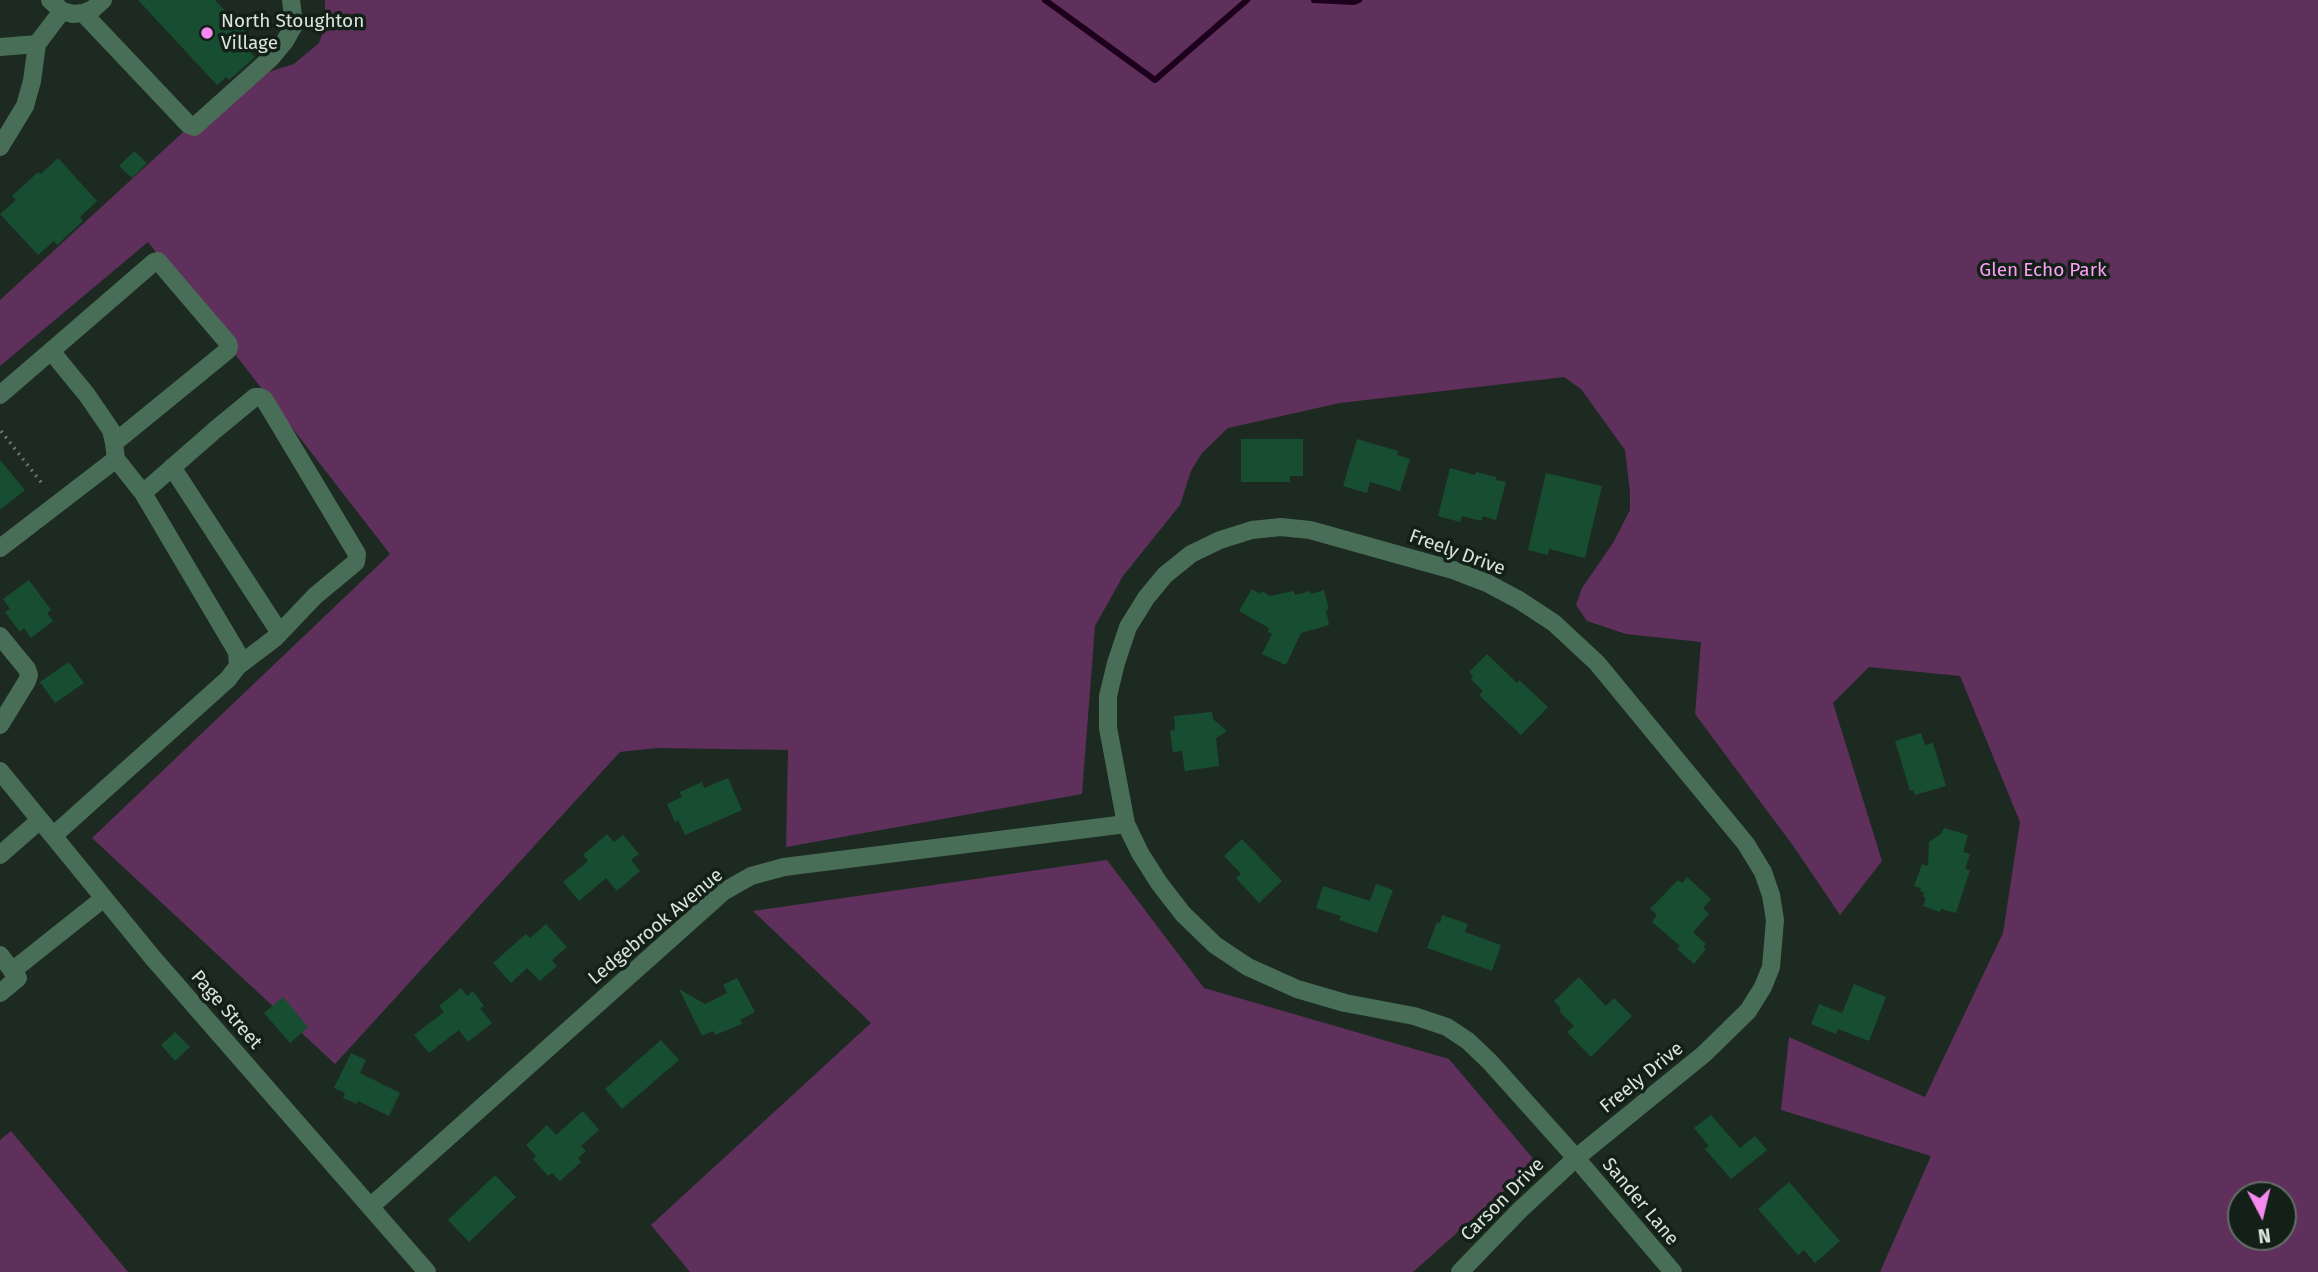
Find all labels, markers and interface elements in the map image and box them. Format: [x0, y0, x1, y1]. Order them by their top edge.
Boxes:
place label: North Stoughton Village [221, 11, 364, 55]
marker: North Stoughton Village [199, 25, 215, 41]
park label: Glen Echo Park [1979, 260, 2107, 282]
street label: Freely Drive [1406, 525, 1508, 581]
street label: Ledgebrook Avenue [584, 864, 728, 990]
street label: Page Street [186, 966, 266, 1054]
street label: Freely Drive [1596, 1038, 1688, 1118]
street label: Carson Drive [1457, 1154, 1549, 1246]
street label: Sander Lane [1597, 1154, 1683, 1250]
north arrow [2227, 1181, 2297, 1251]
text: N [2257, 1223, 2272, 1248]

